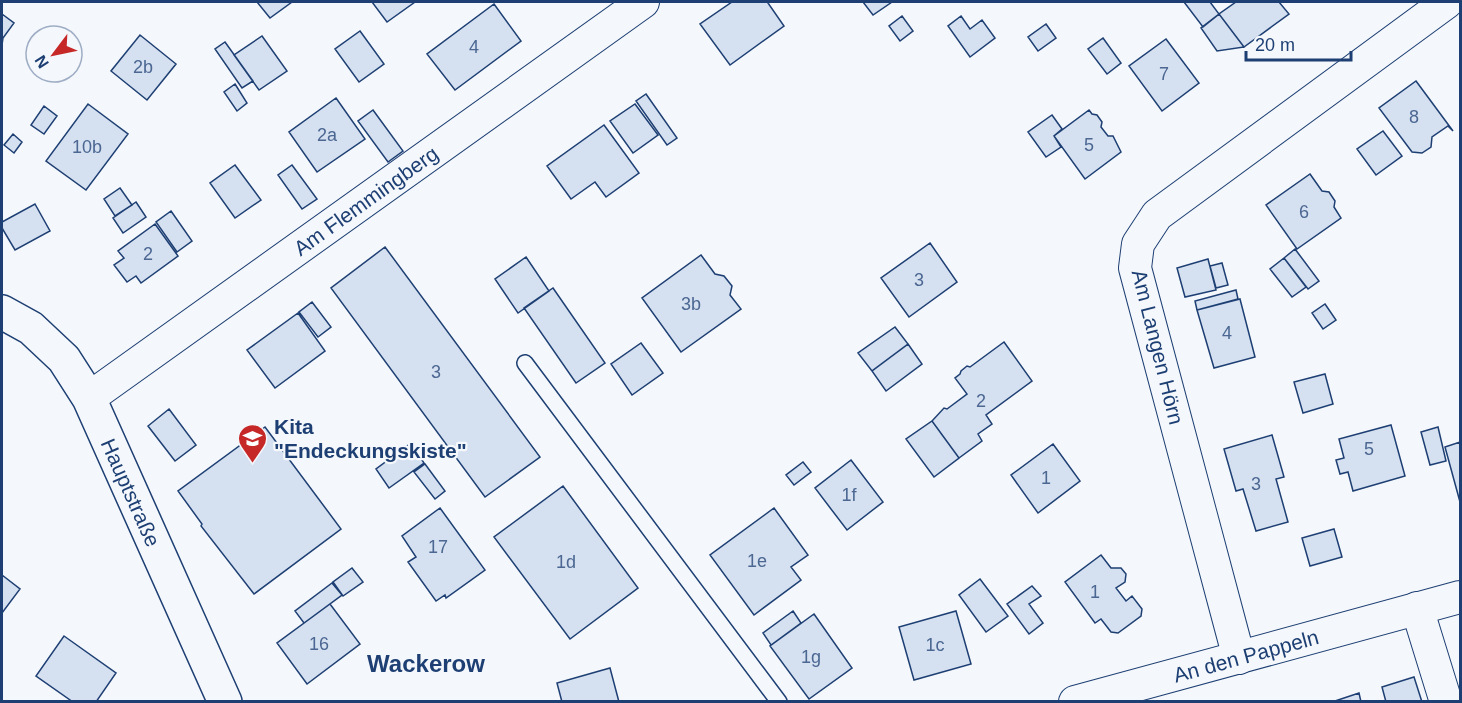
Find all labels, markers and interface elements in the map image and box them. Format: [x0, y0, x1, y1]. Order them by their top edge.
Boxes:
north arrow [24, 24, 84, 84]
scale bar [1246, 24, 1351, 62]
text: 20 m [1255, 35, 1295, 55]
house number: 4 [469, 37, 479, 57]
text: N [31, 52, 52, 71]
house number: 2b [133, 57, 153, 77]
house number: 7 [1159, 64, 1169, 84]
house number: 8 [1409, 107, 1419, 127]
house number: 2a [317, 125, 338, 145]
house number: 5 [1084, 135, 1094, 155]
house number: 10b [72, 137, 102, 157]
street label: Am Flemmingberg [289, 141, 442, 260]
house number: 6 [1299, 202, 1309, 222]
house number: 2 [143, 244, 153, 264]
street label: Am Langen Hörn [1128, 267, 1188, 427]
house number: 3 [914, 270, 924, 290]
house number: 3b [681, 294, 701, 314]
house number: 4 [1222, 323, 1232, 343]
house number: 3 [431, 362, 441, 382]
house number: 2 [976, 391, 986, 411]
place label: Kita "Endeckungskiste" [274, 415, 467, 462]
school or university icon: Kita "Endeckungskiste" [237, 422, 269, 464]
street label: Hauptstraße [97, 435, 165, 550]
house number: 5 [1364, 439, 1374, 459]
house number: 1 [1041, 468, 1051, 488]
house number: 3 [1251, 474, 1261, 494]
house number: 1f [841, 485, 858, 505]
house number: 17 [428, 537, 448, 557]
house number: 1e [747, 551, 767, 571]
house number: 1d [556, 552, 576, 572]
house number: 1 [1090, 582, 1100, 602]
street label: An den Pappeln [1171, 625, 1321, 686]
house number: 16 [309, 634, 329, 654]
house number: 1c [925, 635, 945, 655]
house number: 1g [801, 647, 821, 667]
district label: Wackerow [367, 650, 485, 677]

